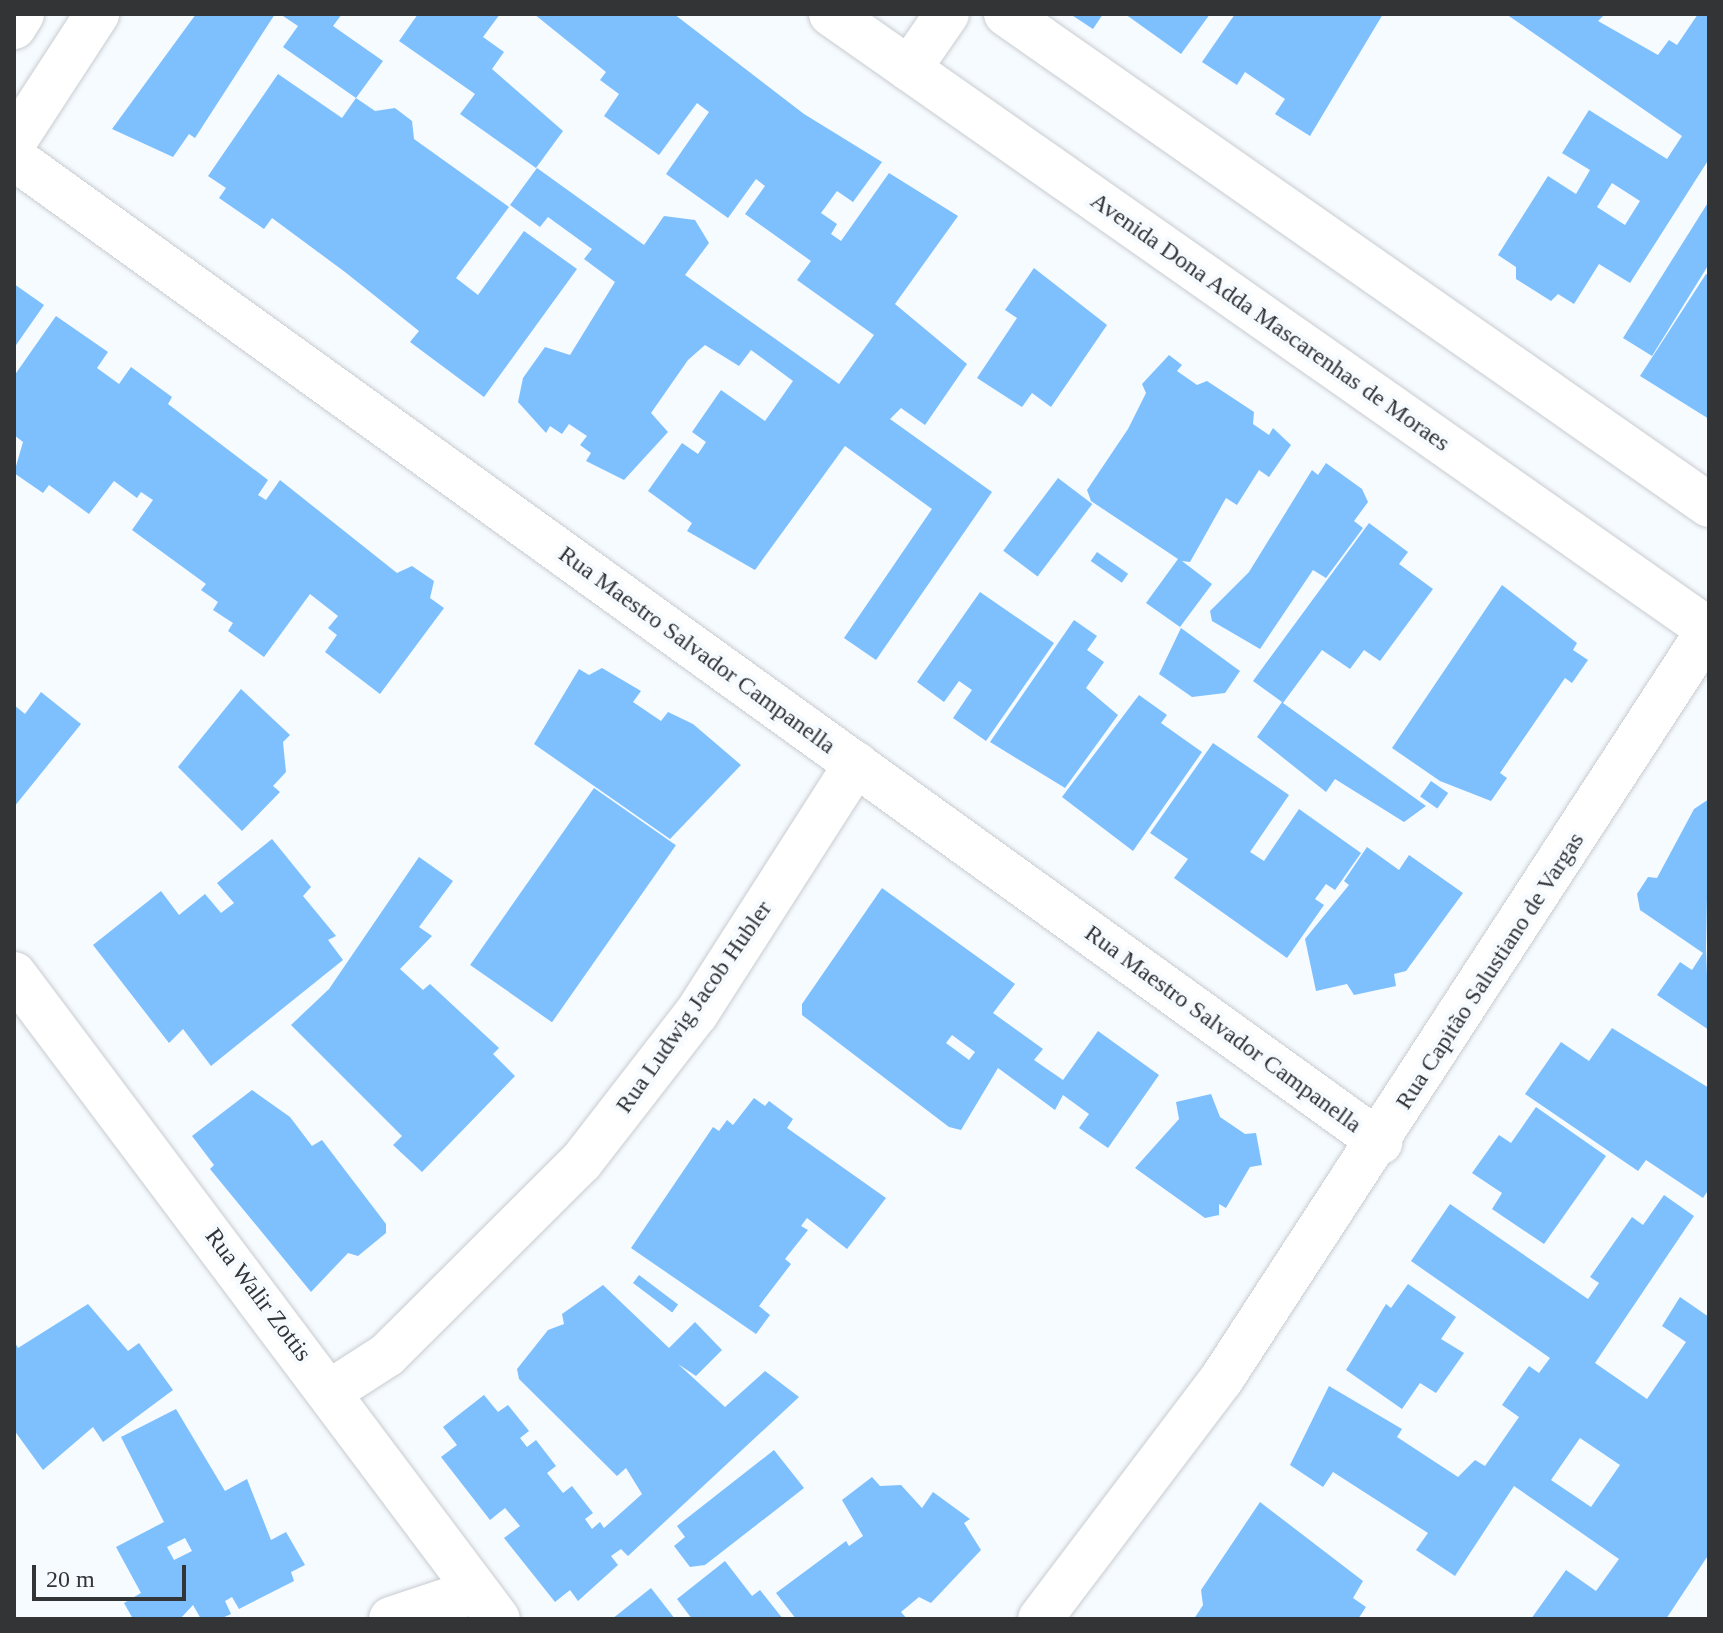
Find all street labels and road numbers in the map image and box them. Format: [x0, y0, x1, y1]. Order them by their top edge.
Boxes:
street label: Avenida Dona Adda Mascarenhas de Moraes [1084, 186, 1456, 458]
street label: Rua Maestro Salvador Campanella [553, 540, 841, 760]
street label: Rua Capitão Salustiano de Vargas [1389, 827, 1591, 1115]
street label: Rua Ludwig Jacob Hubler [610, 895, 778, 1119]
street label: Rua Maestro Salvador Campanella [1079, 919, 1367, 1139]
street label: Rua Walir Zottis [199, 1223, 317, 1367]

